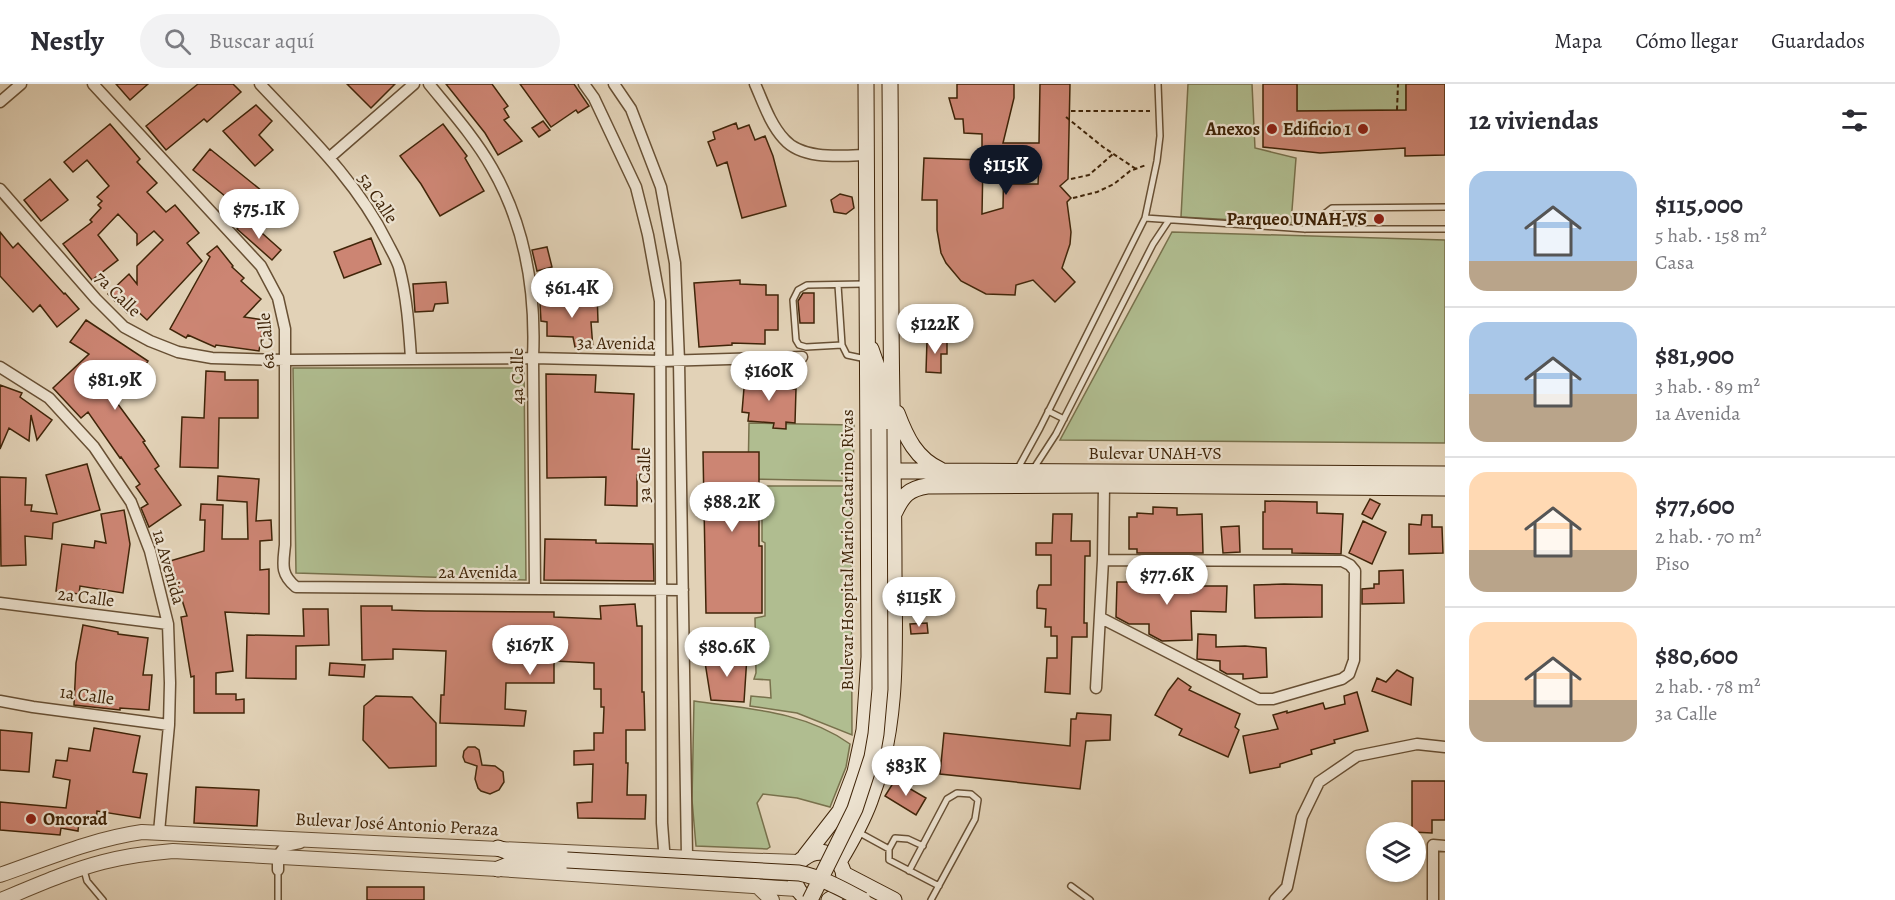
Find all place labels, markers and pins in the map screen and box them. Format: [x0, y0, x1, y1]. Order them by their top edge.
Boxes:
place label: Anexos [1205, 117, 1260, 141]
place label: Edificio 1 [1283, 117, 1352, 141]
marker: Anexos [1265, 122, 1279, 136]
marker: Edificio 1 [1356, 122, 1370, 136]
pin: $115K [964, 145, 1048, 196]
pin: $75.1K [210, 189, 308, 240]
place label: Parqueo UNAH-VS [1227, 207, 1367, 231]
marker: Parqueo UNAH-VS [1372, 212, 1386, 226]
pin: $61.4K [523, 268, 621, 319]
pin: $122K [893, 304, 977, 355]
pin: $160K [727, 351, 811, 402]
pin: $81.9K [66, 360, 164, 411]
pin: $88.2K [683, 482, 781, 533]
pin: $77.6K [1118, 555, 1216, 606]
pin: $115K [877, 577, 961, 628]
pin: $167K [488, 625, 572, 676]
pin: $80.6K [678, 627, 776, 678]
pin: $83K [870, 746, 942, 797]
place label: Oncorad [43, 807, 108, 831]
marker: Oncorad [24, 812, 38, 826]

